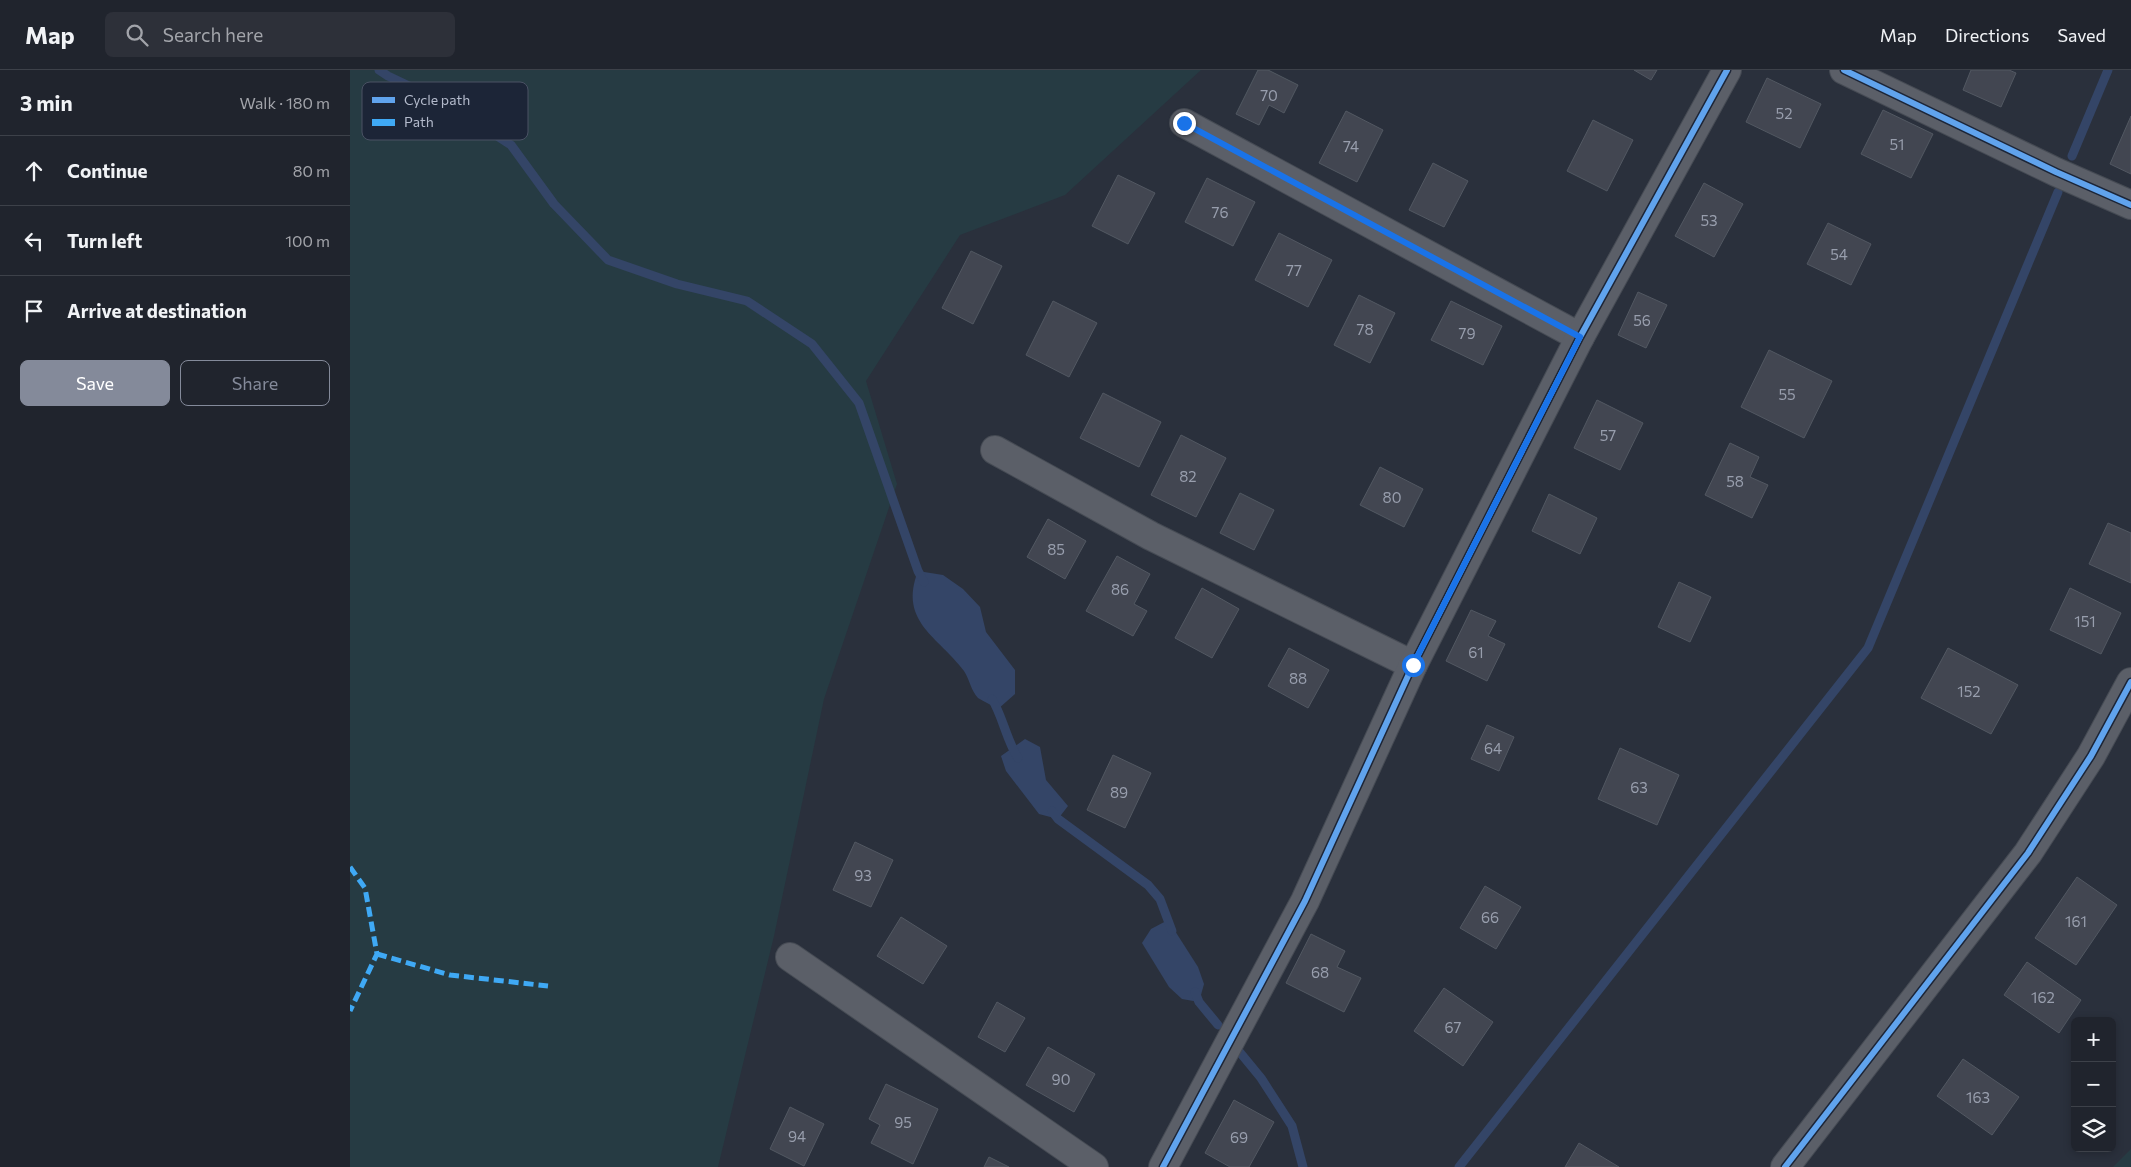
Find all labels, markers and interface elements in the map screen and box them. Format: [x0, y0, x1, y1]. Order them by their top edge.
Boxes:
search box [105, 12, 455, 57]
text: Map [25, 20, 75, 49]
icon: search [123, 21, 151, 49]
text: Search here [163, 23, 263, 46]
text: Map [1880, 24, 1917, 46]
text: Directions [1945, 24, 2029, 46]
text: Saved [2057, 24, 2106, 46]
legend [362, 82, 528, 140]
house number: 70 [1260, 86, 1278, 104]
text: 3 min [20, 90, 73, 115]
text: Cycle path [404, 91, 470, 108]
text: Walk · 180 m [240, 93, 330, 112]
house number: 52 [1776, 104, 1792, 122]
route end [1173, 112, 1196, 135]
text: Path [404, 113, 434, 130]
house number: 51 [1889, 135, 1905, 153]
house number: 74 [1343, 137, 1359, 155]
icon: ahead [20, 157, 48, 185]
text: Continue [67, 159, 147, 182]
text: 80 m [293, 161, 330, 180]
house number: 76 [1212, 203, 1228, 221]
house number: 53 [1700, 211, 1718, 229]
icon: left [20, 227, 48, 255]
text: Turn left [67, 229, 142, 252]
text: 100 m [285, 231, 330, 250]
house number: 54 [1830, 245, 1848, 263]
house number: 77 [1286, 261, 1302, 279]
icon: arrive [20, 297, 48, 325]
text: Arrive at destination [67, 299, 247, 322]
house number: 56 [1633, 311, 1651, 329]
house number: 78 [1357, 320, 1373, 338]
house number: 79 [1459, 324, 1475, 342]
button: Save [20, 360, 170, 406]
button: Share [180, 360, 330, 406]
house number: 55 [1778, 385, 1796, 403]
house number: 57 [1600, 426, 1616, 444]
house number: 82 [1179, 467, 1197, 485]
house number: 58 [1726, 472, 1744, 490]
house number: 80 [1383, 488, 1401, 506]
house number: 85 [1047, 540, 1065, 558]
house number: 86 [1111, 580, 1129, 598]
house number: 151 [2074, 612, 2096, 630]
house number: 61 [1468, 643, 1484, 661]
route start [1402, 654, 1425, 677]
house number: 88 [1289, 669, 1307, 687]
house number: 152 [1957, 682, 1981, 700]
house number: 64 [1484, 739, 1502, 757]
house number: 63 [1630, 778, 1648, 796]
house number: 89 [1110, 783, 1128, 801]
house number: 93 [854, 866, 872, 884]
house number: 66 [1481, 908, 1499, 926]
house number: 161 [2065, 912, 2087, 930]
house number: 68 [1311, 963, 1329, 981]
house number: 162 [2031, 988, 2055, 1006]
map controls [2071, 1017, 2116, 1152]
button: + [2071, 1017, 2116, 1062]
house number: 67 [1445, 1018, 1462, 1036]
button: − [2071, 1062, 2116, 1107]
house number: 90 [1052, 1070, 1070, 1088]
house number: 163 [1966, 1088, 1990, 1106]
button: layers [2071, 1107, 2116, 1152]
house number: 95 [894, 1113, 912, 1131]
house number: 94 [788, 1127, 806, 1145]
house number: 69 [1230, 1128, 1248, 1146]

